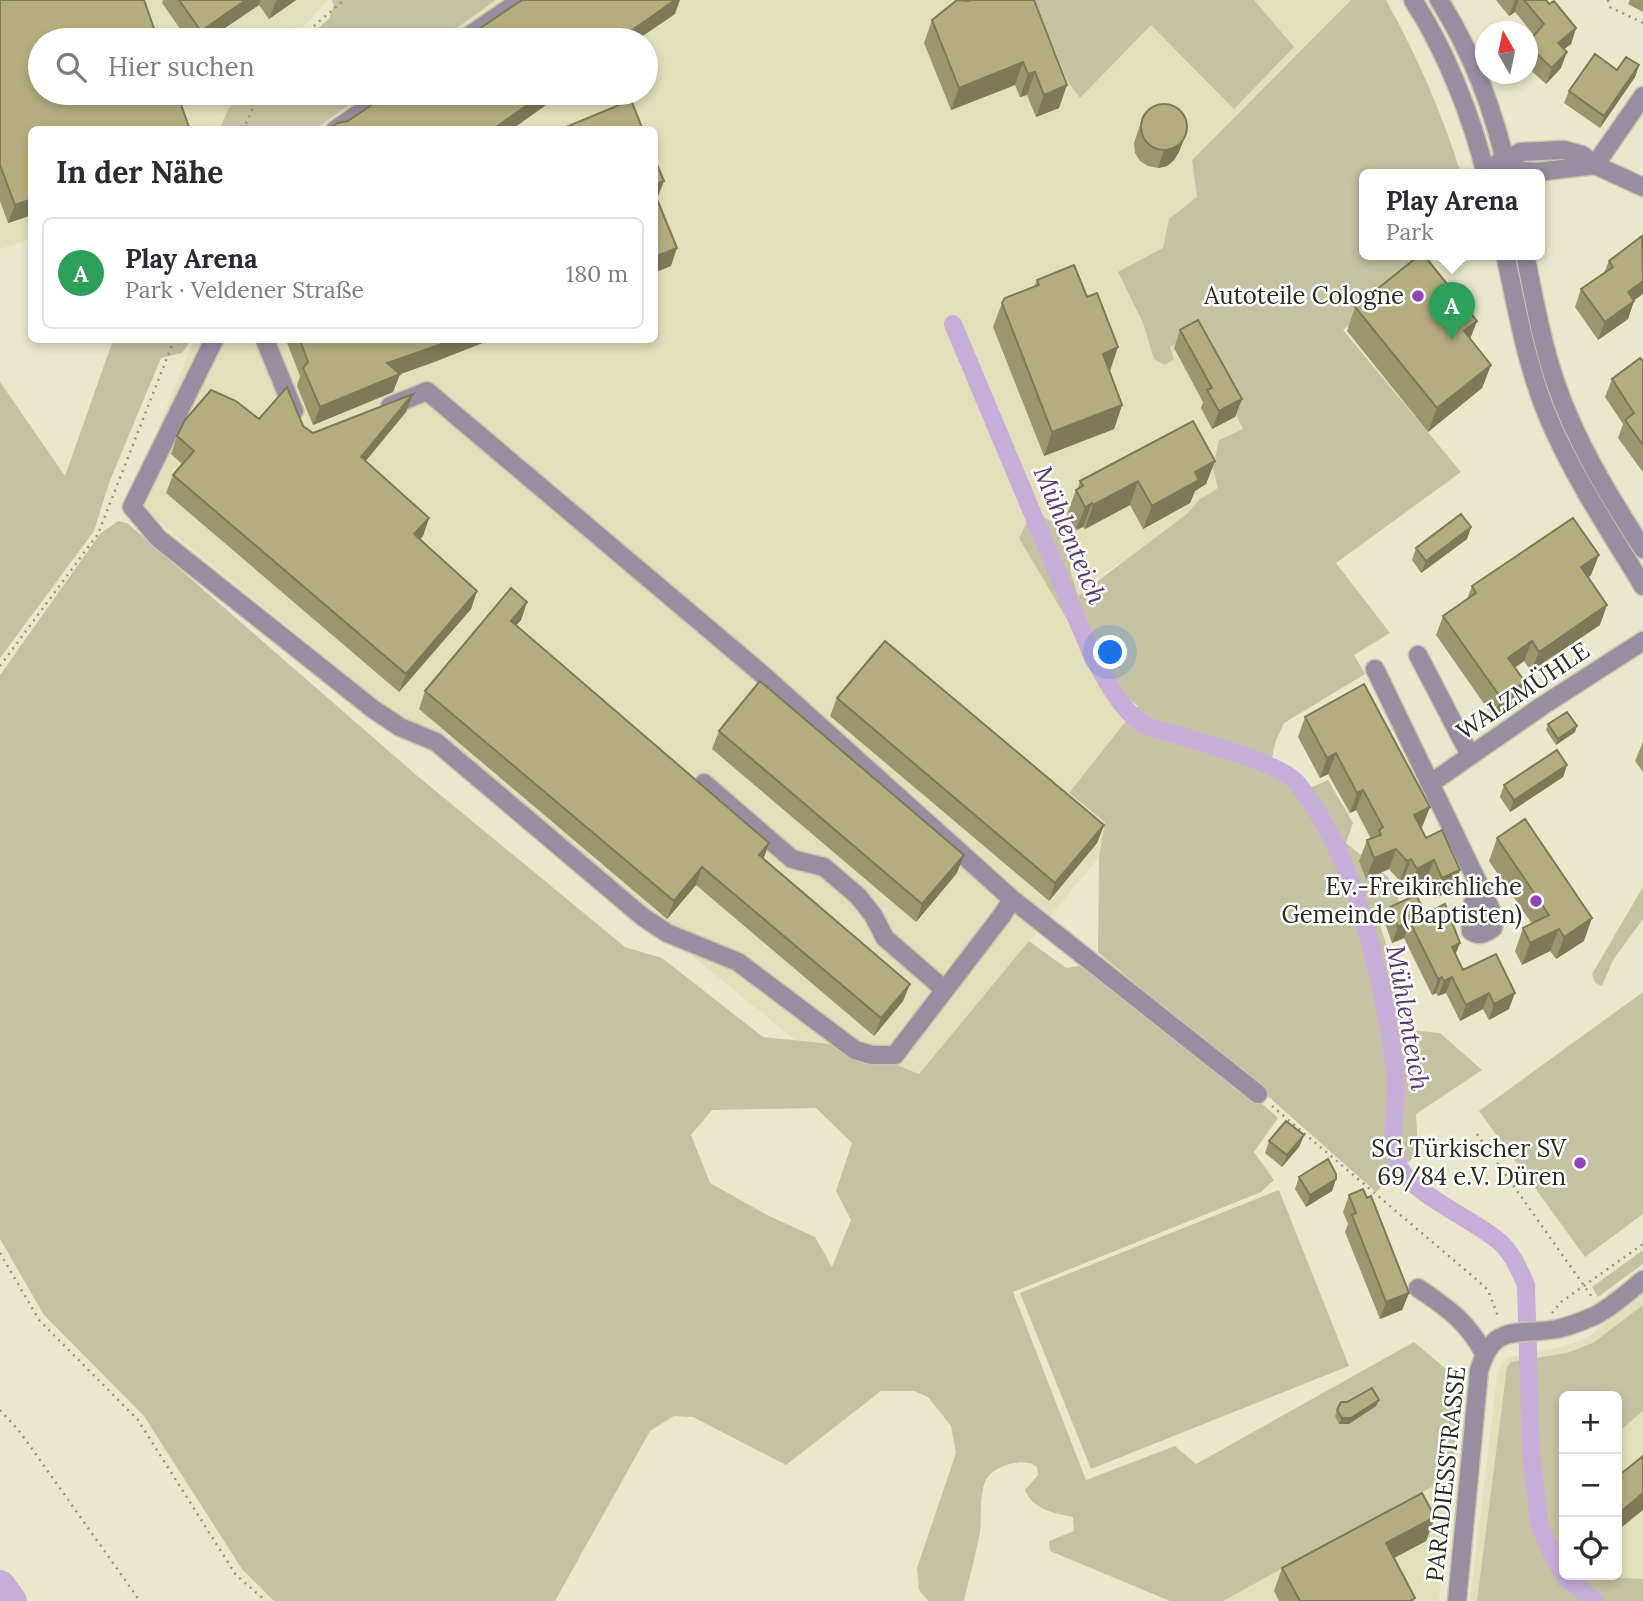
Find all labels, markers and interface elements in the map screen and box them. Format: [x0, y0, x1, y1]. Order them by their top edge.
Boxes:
north arrow [1475, 21, 1538, 84]
search box [28, 28, 658, 105]
icon: search [52, 48, 90, 86]
text: Hier suchen [108, 50, 254, 83]
text: In der Nähe [56, 153, 224, 191]
popup [1359, 169, 1545, 260]
text: Play Arena [1386, 184, 1518, 217]
text: Park [1386, 217, 1434, 246]
text: Play Arena [125, 242, 258, 275]
text: A [73, 259, 89, 288]
text: 180 m [566, 259, 628, 288]
text: Park · Veldener Straße [125, 275, 364, 304]
place label: Autoteile Cologne [1203, 280, 1404, 311]
pin: A [1429, 282, 1475, 340]
marker: Autoteile Cologne [1410, 288, 1426, 304]
water label: Mühlenteich [1027, 461, 1114, 609]
your location [1093, 635, 1127, 669]
street label: WALZMÜHLE [1450, 635, 1595, 746]
place label: Ev.-Freikirchliche Gemeinde (Baptisten) [1282, 871, 1522, 930]
marker: Ev.-Freikirchliche Gemeinde (Baptisten) [1528, 893, 1544, 909]
water label: Mühlenteich [1379, 943, 1438, 1093]
place label: SG Türkischer SV 69/84 e.V. Düren [1371, 1133, 1567, 1192]
marker: SG Türkischer SV 69/84 e.V. Düren [1572, 1155, 1588, 1171]
street label: PARADIESSTRASSE [1419, 1365, 1472, 1583]
map controls [1559, 1391, 1622, 1580]
button: + [1559, 1391, 1622, 1454]
button: − [1559, 1454, 1622, 1517]
button: locate [1559, 1517, 1622, 1580]

